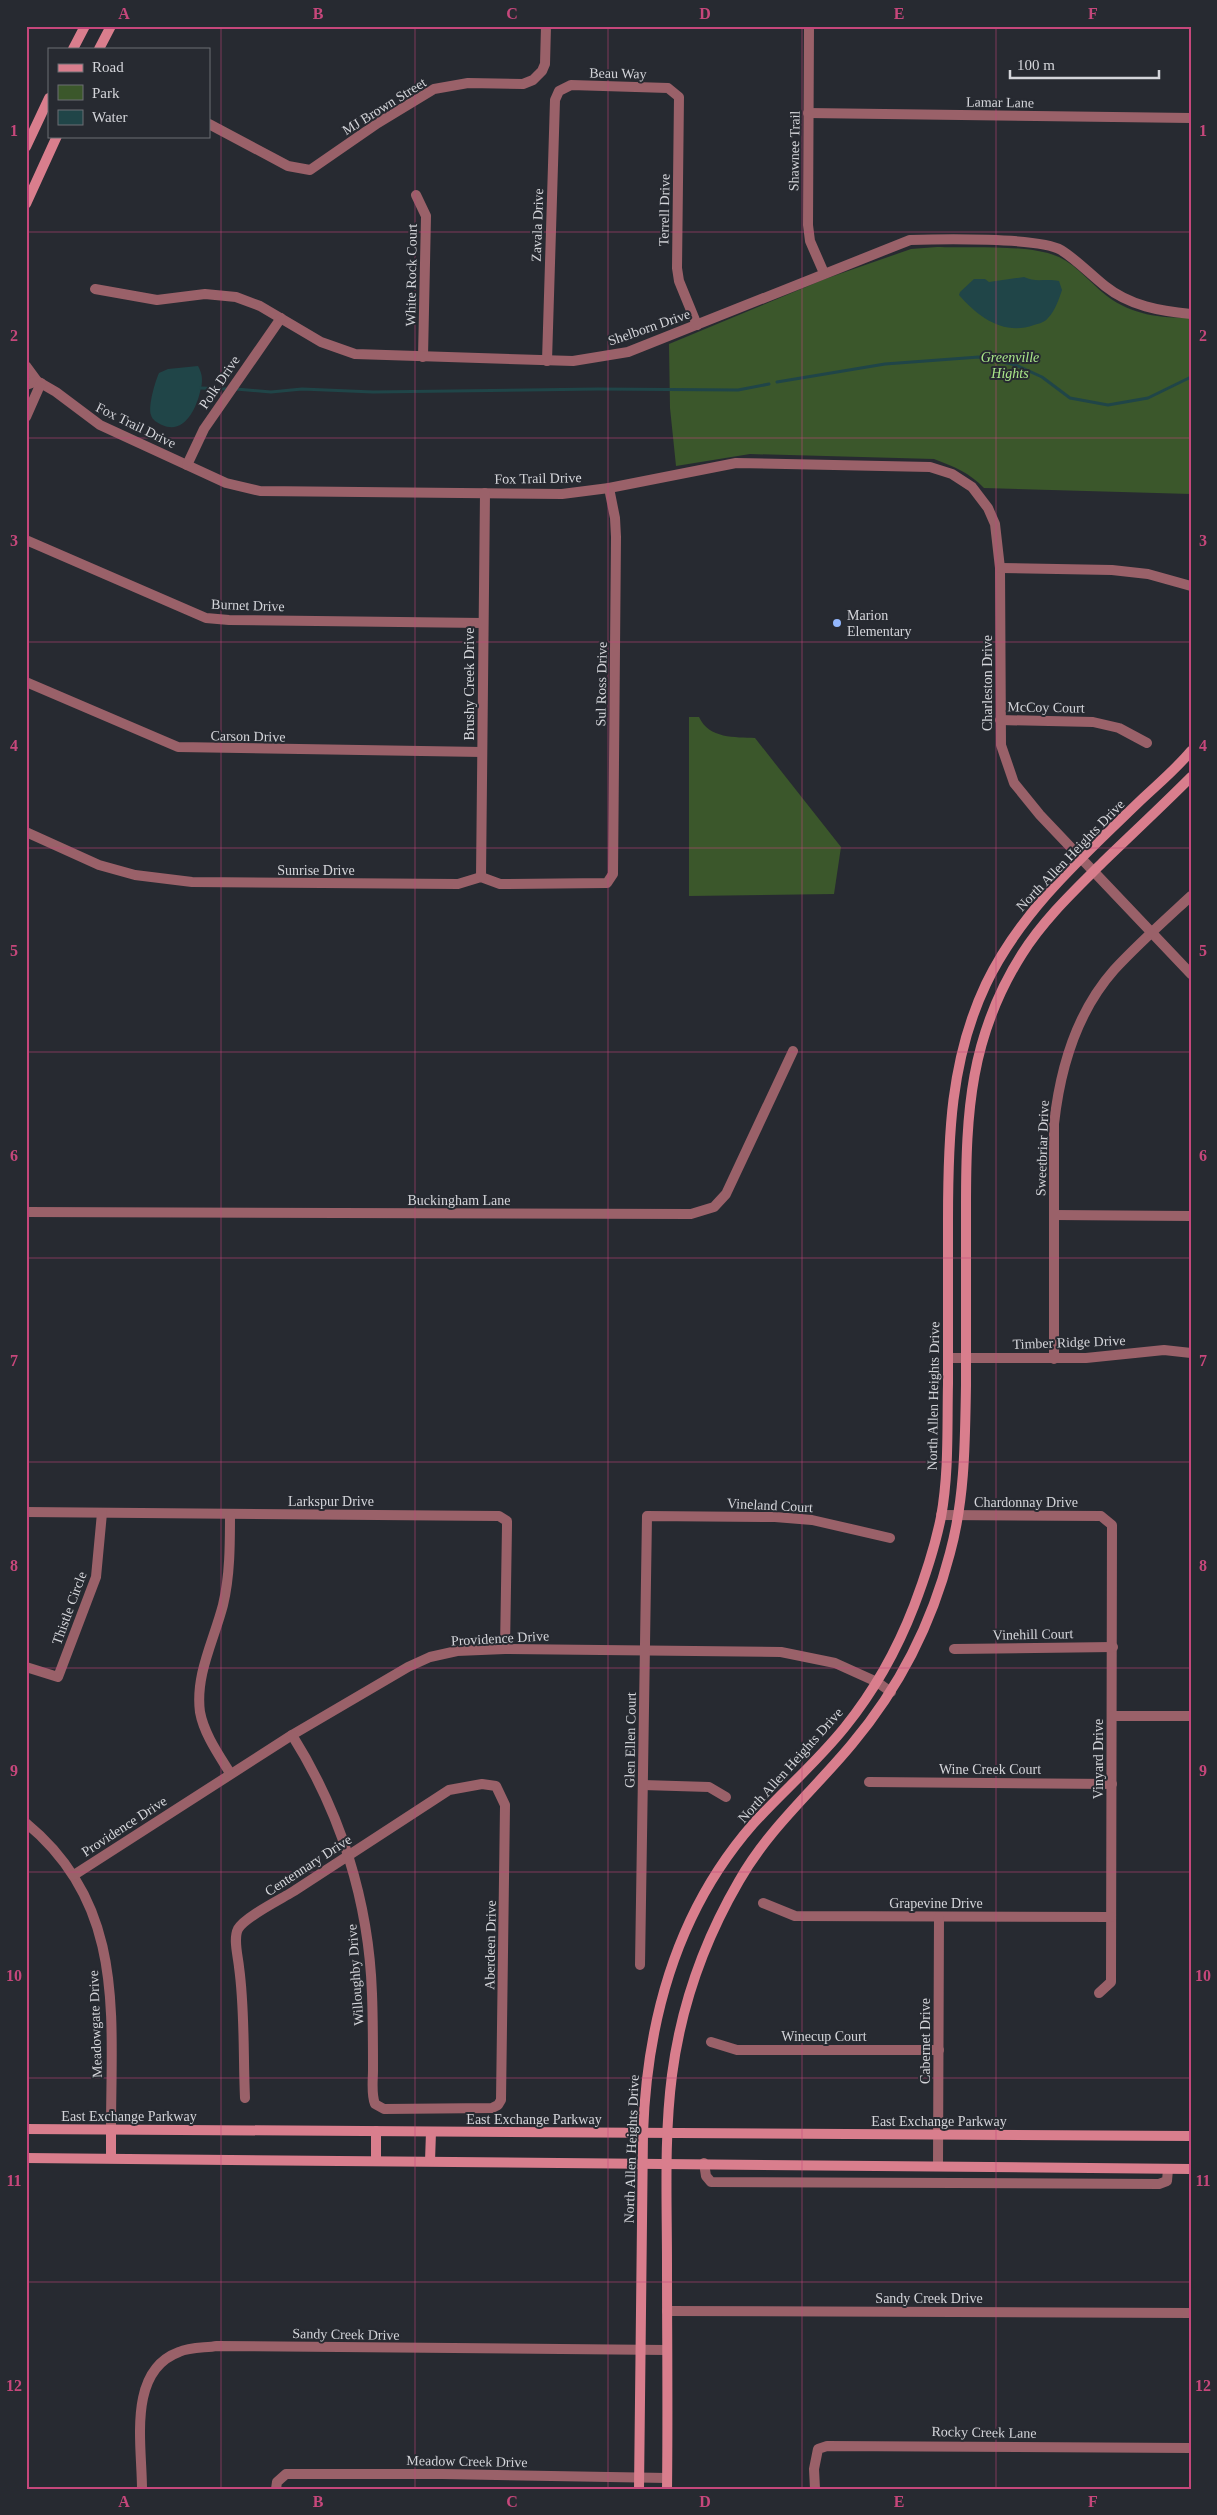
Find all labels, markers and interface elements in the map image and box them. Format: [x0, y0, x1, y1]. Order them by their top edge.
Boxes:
text: A [118, 5, 130, 22]
text: B [313, 5, 324, 22]
text: C [506, 5, 518, 22]
text: D [699, 5, 711, 22]
text: E [894, 5, 904, 22]
text: F [1088, 5, 1098, 22]
legend [48, 48, 210, 138]
scale bar [1010, 48, 1158, 80]
text: 100 m [1017, 57, 1055, 73]
text: Road [92, 59, 124, 75]
street label: Beau Way [589, 66, 647, 81]
street label: MJ Brown Street [340, 75, 429, 138]
text: Park [92, 85, 120, 101]
street label: Lamar Lane [966, 94, 1034, 111]
text: Water [92, 109, 127, 125]
street label: Shawnee Trail [786, 111, 803, 191]
text: 1 [10, 122, 18, 139]
text: 1 [1199, 122, 1207, 139]
street label: Terrell Drive [656, 174, 673, 246]
street label: Zavala Drive [529, 188, 546, 262]
street label: White Rock Court [403, 223, 420, 326]
street label: Shelborn Drive [606, 306, 692, 349]
text: 2 [10, 327, 18, 344]
text: 2 [1199, 327, 1207, 344]
park label: Greenville Hights [981, 350, 1039, 381]
street label: Polk Drive [196, 353, 243, 412]
street label: Fox Trail Drive [93, 400, 178, 451]
street label: Fox Trail Drive [494, 470, 582, 487]
text: 3 [10, 532, 18, 549]
text: 3 [1199, 532, 1207, 549]
street label: Burnet Drive [211, 597, 285, 614]
place label: Marion Elementary [847, 608, 912, 639]
marker: Marion Elementary [831, 617, 843, 629]
street label: Brushy Creek Drive [462, 628, 477, 740]
street label: Charleston Drive [980, 635, 995, 731]
street label: Sul Ross Drive [593, 641, 610, 727]
street label: McCoy Court [1007, 699, 1085, 716]
street label: Carson Drive [210, 728, 286, 745]
text: 4 [10, 737, 18, 754]
text: 4 [1199, 737, 1207, 754]
street label: North Allen Heights Drive [1013, 797, 1127, 914]
street label: Sunrise Drive [277, 863, 355, 878]
text: 5 [10, 942, 18, 959]
text: 5 [1199, 942, 1207, 959]
street label: Sweetbriar Drive [1033, 1100, 1052, 1196]
text: 6 [10, 1147, 18, 1164]
text: 6 [1199, 1147, 1207, 1164]
street label: Buckingham Lane [407, 1193, 511, 1208]
street label: North Allen Heights Drive [925, 1321, 942, 1471]
street label: Timber Ridge Drive [1012, 1333, 1126, 1352]
text: 7 [10, 1352, 18, 1369]
text: 7 [1199, 1352, 1207, 1369]
street label: Larkspur Drive [288, 1494, 374, 1509]
street label: Chardonnay Drive [974, 1495, 1078, 1510]
street label: Vineland Court [727, 1496, 813, 1515]
text: 8 [10, 1557, 18, 1574]
text: 8 [1199, 1557, 1207, 1574]
street label: Thistle Circle [49, 1570, 90, 1647]
street label: Vinehill Court [993, 1626, 1073, 1643]
street label: Providence Drive [451, 1628, 550, 1649]
street label: Glen Ellen Court [622, 1692, 639, 1788]
street label: North Allen Heights Drive [735, 1705, 846, 1826]
street label: Vinyard Drive [1091, 1719, 1106, 1799]
text: 9 [10, 1762, 18, 1779]
street label: Wine Creek Court [939, 1762, 1041, 1777]
text: 9 [1199, 1762, 1207, 1779]
street label: Providence Drive [79, 1793, 170, 1859]
street label: Centennary Drive [262, 1832, 354, 1899]
street label: Grapevine Drive [889, 1896, 983, 1911]
street label: Aberdeen Drive [482, 1900, 499, 1990]
street label: Willoughby Drive [344, 1924, 367, 2026]
text: 10 [6, 1967, 22, 1984]
text: 10 [1195, 1967, 1211, 1984]
street label: Meadowgate Drive [86, 1970, 105, 2078]
street label: Cabernet Drive [918, 1998, 933, 2084]
street label: Winecup Court [781, 2029, 867, 2044]
street label: North Allen Heights Drive [621, 2074, 642, 2224]
street label: East Exchange Parkway [61, 2109, 197, 2124]
street label: East Exchange Parkway [466, 2112, 602, 2127]
street label: East Exchange Parkway [871, 2114, 1007, 2129]
text: 11 [6, 2172, 22, 2189]
text: 11 [1195, 2172, 1211, 2189]
street label: Sandy Creek Drive [875, 2291, 983, 2306]
street label: Sandy Creek Drive [292, 2326, 400, 2343]
text: 12 [6, 2377, 22, 2394]
text: 12 [1195, 2377, 1211, 2394]
street label: Rocky Creek Lane [931, 2424, 1037, 2441]
street label: Meadow Creek Drive [406, 2453, 528, 2470]
text: A [118, 2493, 130, 2510]
text: B [313, 2493, 324, 2510]
text: C [506, 2493, 518, 2510]
text: D [699, 2493, 711, 2510]
text: E [894, 2493, 904, 2510]
text: F [1088, 2493, 1098, 2510]

